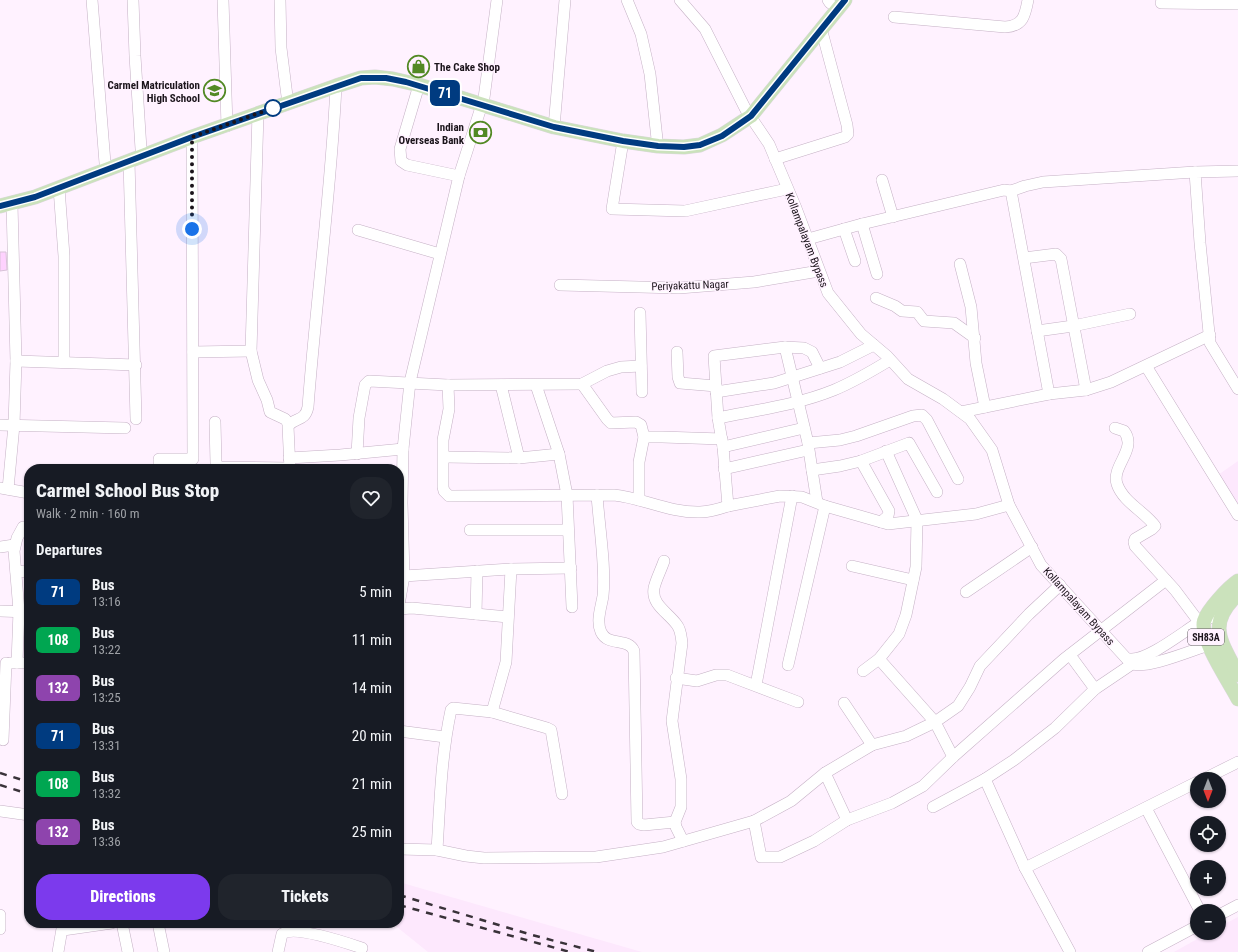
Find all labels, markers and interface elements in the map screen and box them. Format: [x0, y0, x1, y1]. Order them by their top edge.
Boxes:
shop icon: The Cake Shop [405, 54, 431, 80]
place label: The Cake Shop [434, 61, 500, 74]
school or university icon: Carmel Matriculation High School [202, 78, 228, 104]
place label: Carmel Matriculation High School [107, 79, 200, 105]
line badge: 71 [427, 80, 463, 106]
text: 71 [438, 85, 452, 101]
unlabelled marker [264, 99, 282, 117]
bank icon: Indian Overseas Bank [467, 120, 493, 146]
place label: Indian Overseas Bank [399, 121, 465, 147]
street label: Kollampalayam Bypass [782, 191, 831, 289]
your location [182, 219, 202, 239]
street label: Periyakattu Nagar [651, 278, 730, 293]
button: heart [350, 477, 392, 519]
text: Carmel School Bus Stop [36, 479, 219, 502]
text: Walk · 2 min · 160 m [36, 506, 140, 521]
text: Departures [36, 541, 102, 559]
street label: Kollampalayam Bypass [1040, 565, 1117, 648]
text: Bus [92, 576, 115, 594]
text: 5 min [359, 583, 392, 601]
text: 71 [51, 584, 65, 600]
text: 13:16 [92, 594, 121, 609]
text: Bus [92, 624, 115, 642]
road number: SH83A [1188, 629, 1224, 645]
text: 11 min [352, 631, 392, 649]
text: 108 [47, 632, 69, 648]
text: 13:22 [92, 642, 121, 657]
text: Bus [92, 672, 115, 690]
text: 14 min [352, 679, 392, 697]
text: 132 [47, 680, 69, 696]
text: 13:25 [92, 690, 121, 705]
text: Bus [92, 720, 115, 738]
text: 20 min [352, 727, 392, 745]
text: 71 [51, 728, 65, 744]
text: 13:31 [92, 738, 121, 753]
text: Bus [92, 768, 115, 786]
north arrow [1190, 772, 1226, 808]
map controls [1190, 772, 1226, 940]
text: 21 min [352, 775, 392, 793]
text: 108 [47, 776, 69, 792]
text: 13:32 [92, 786, 121, 801]
text: Bus [92, 816, 115, 834]
button: locate [1190, 816, 1226, 852]
text: 25 min [352, 823, 392, 841]
text: 132 [47, 824, 69, 840]
text: 13:36 [92, 834, 121, 849]
button: + [1190, 860, 1226, 896]
button: Directions [36, 874, 210, 920]
button: Tickets [218, 874, 392, 920]
button: − [1190, 904, 1226, 940]

